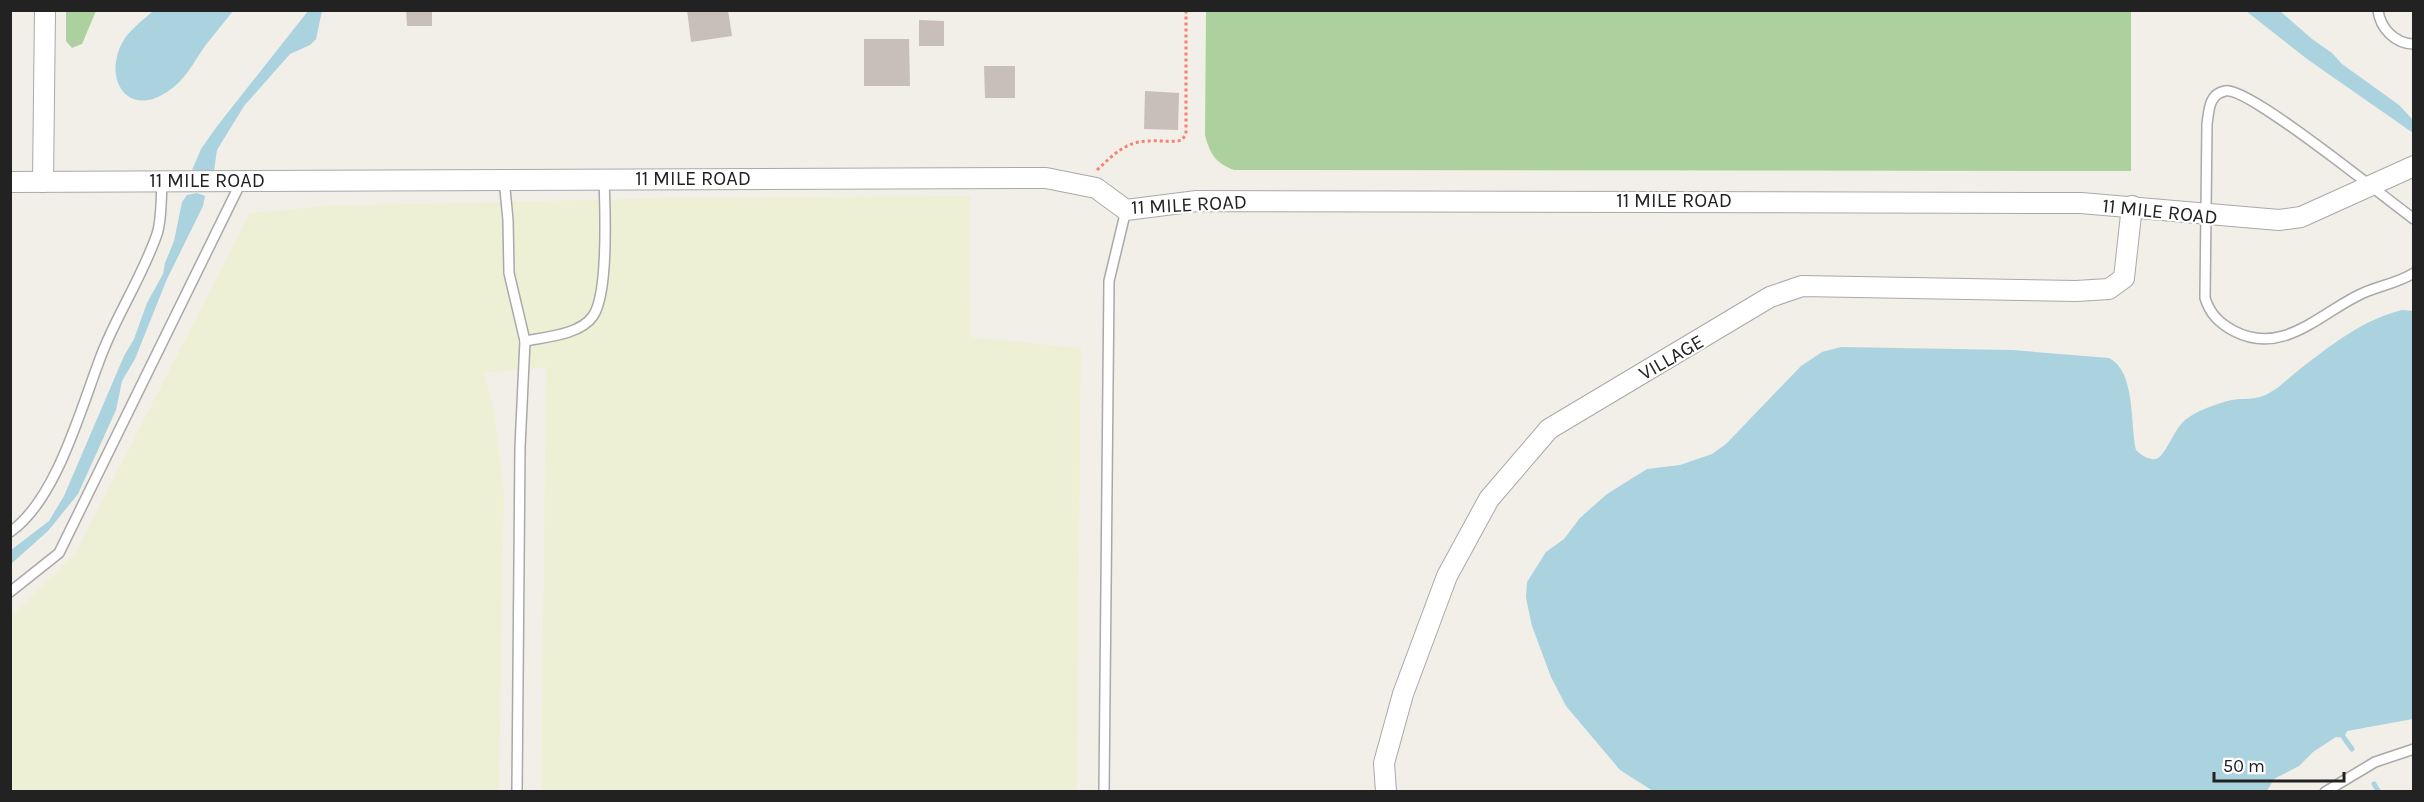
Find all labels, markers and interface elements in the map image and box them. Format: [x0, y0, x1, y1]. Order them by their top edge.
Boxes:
street label: 11 MILE ROAD [635, 167, 751, 190]
street label: 11 MILE ROAD [149, 169, 265, 192]
street label: 11 MILE ROAD [1616, 189, 1732, 212]
street label: 11 MILE ROAD [1131, 190, 1247, 219]
street label: 11 MILE ROAD [2101, 194, 2219, 229]
street label: VILLAGE [1635, 330, 1708, 385]
scale bar [2214, 745, 2344, 783]
text: 50 m [2223, 755, 2265, 777]

